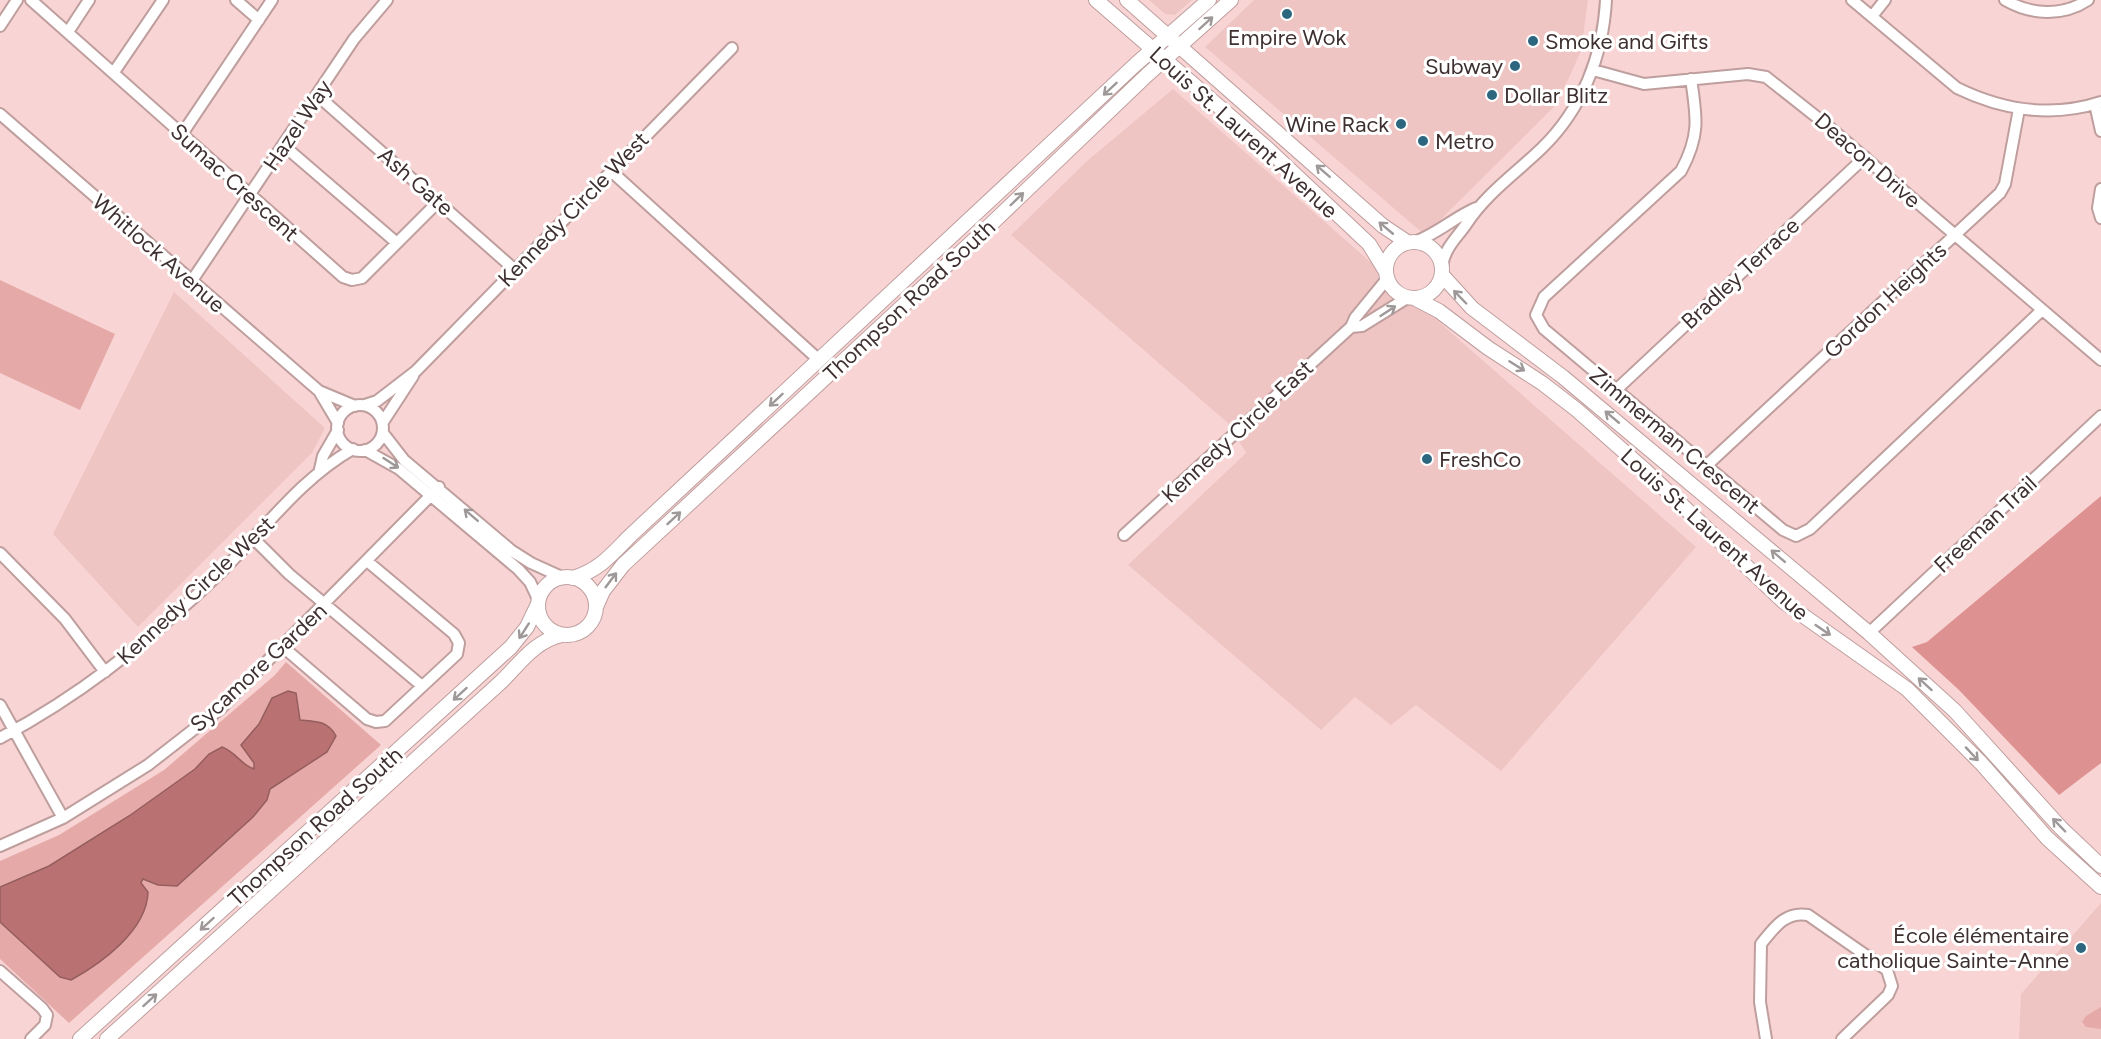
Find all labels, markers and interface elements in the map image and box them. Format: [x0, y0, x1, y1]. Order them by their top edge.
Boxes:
marker: Empire Wok [1280, 7, 1294, 21]
one-way arrow [1198, 16, 1213, 30]
place label: Empire Wok [1228, 24, 1347, 51]
place label: Smoke and Gifts [1545, 28, 1708, 55]
marker: Smoke and Gifts [1526, 34, 1540, 48]
street label: Louis St. Laurent Avenue [1144, 41, 1343, 224]
place label: Subway [1425, 53, 1503, 80]
marker: Subway [1508, 59, 1522, 73]
street label: Hazel Way [257, 74, 338, 176]
one-way arrow [1102, 82, 1117, 96]
place label: Dollar Blitz [1504, 82, 1608, 109]
marker: Dollar Blitz [1485, 88, 1499, 102]
street label: Deacon Drive [1809, 107, 1926, 214]
place label: Wine Rack [1285, 111, 1389, 138]
marker: Wine Rack [1394, 117, 1408, 131]
street label: Sumac Crescent [165, 118, 304, 247]
street label: Kennedy Circle West [492, 126, 654, 292]
place label: Metro [1435, 128, 1494, 155]
marker: Metro [1416, 134, 1430, 148]
street label: Ash Gate [372, 141, 459, 221]
one-way arrow [1316, 164, 1331, 178]
street label: Whitlock Avenue [87, 188, 230, 318]
one-way arrow [1009, 192, 1024, 206]
street label: Bradley Terrace [1676, 212, 1805, 335]
street label: Thompson Road South [818, 214, 1001, 387]
one-way arrow [1379, 221, 1394, 235]
street label: Gordon Heights [1818, 237, 1952, 364]
one-way arrow [1454, 290, 1468, 305]
one-way arrow [1379, 305, 1395, 317]
street label: Kennedy Circle East [1156, 354, 1319, 508]
one-way arrow [1508, 360, 1525, 372]
street label: Zimmerman Crescent [1584, 361, 1765, 519]
one-way arrow [769, 393, 784, 407]
one-way arrow [1605, 410, 1620, 424]
street label: Louis St. Laurent Avenue [1615, 443, 1814, 626]
place label: FreshCo [1439, 446, 1521, 473]
marker: FreshCo [1420, 452, 1434, 466]
one-way arrow [382, 458, 399, 470]
street label: Freeman Trail [1928, 470, 2042, 579]
one-way arrow [464, 508, 479, 522]
street label: Kennedy Circle West [111, 511, 280, 670]
one-way arrow [666, 511, 681, 525]
one-way arrow [1771, 549, 1786, 563]
one-way arrow [604, 573, 617, 589]
street label: Sycamore Garden [184, 597, 332, 738]
one-way arrow [517, 623, 530, 640]
one-way arrow [1814, 624, 1831, 637]
one-way arrow [1917, 677, 1932, 691]
one-way arrow [453, 687, 468, 701]
street label: Thompson Road South [223, 741, 408, 912]
one-way arrow [1965, 746, 1980, 761]
one-way arrow [2052, 818, 2066, 833]
one-way arrow [200, 917, 215, 931]
place label: École élémentaire catholique Sainte-Anne [1837, 922, 2069, 974]
marker: École élémentaire catholique Sainte-Anne [2074, 941, 2088, 955]
one-way arrow [142, 993, 157, 1007]

